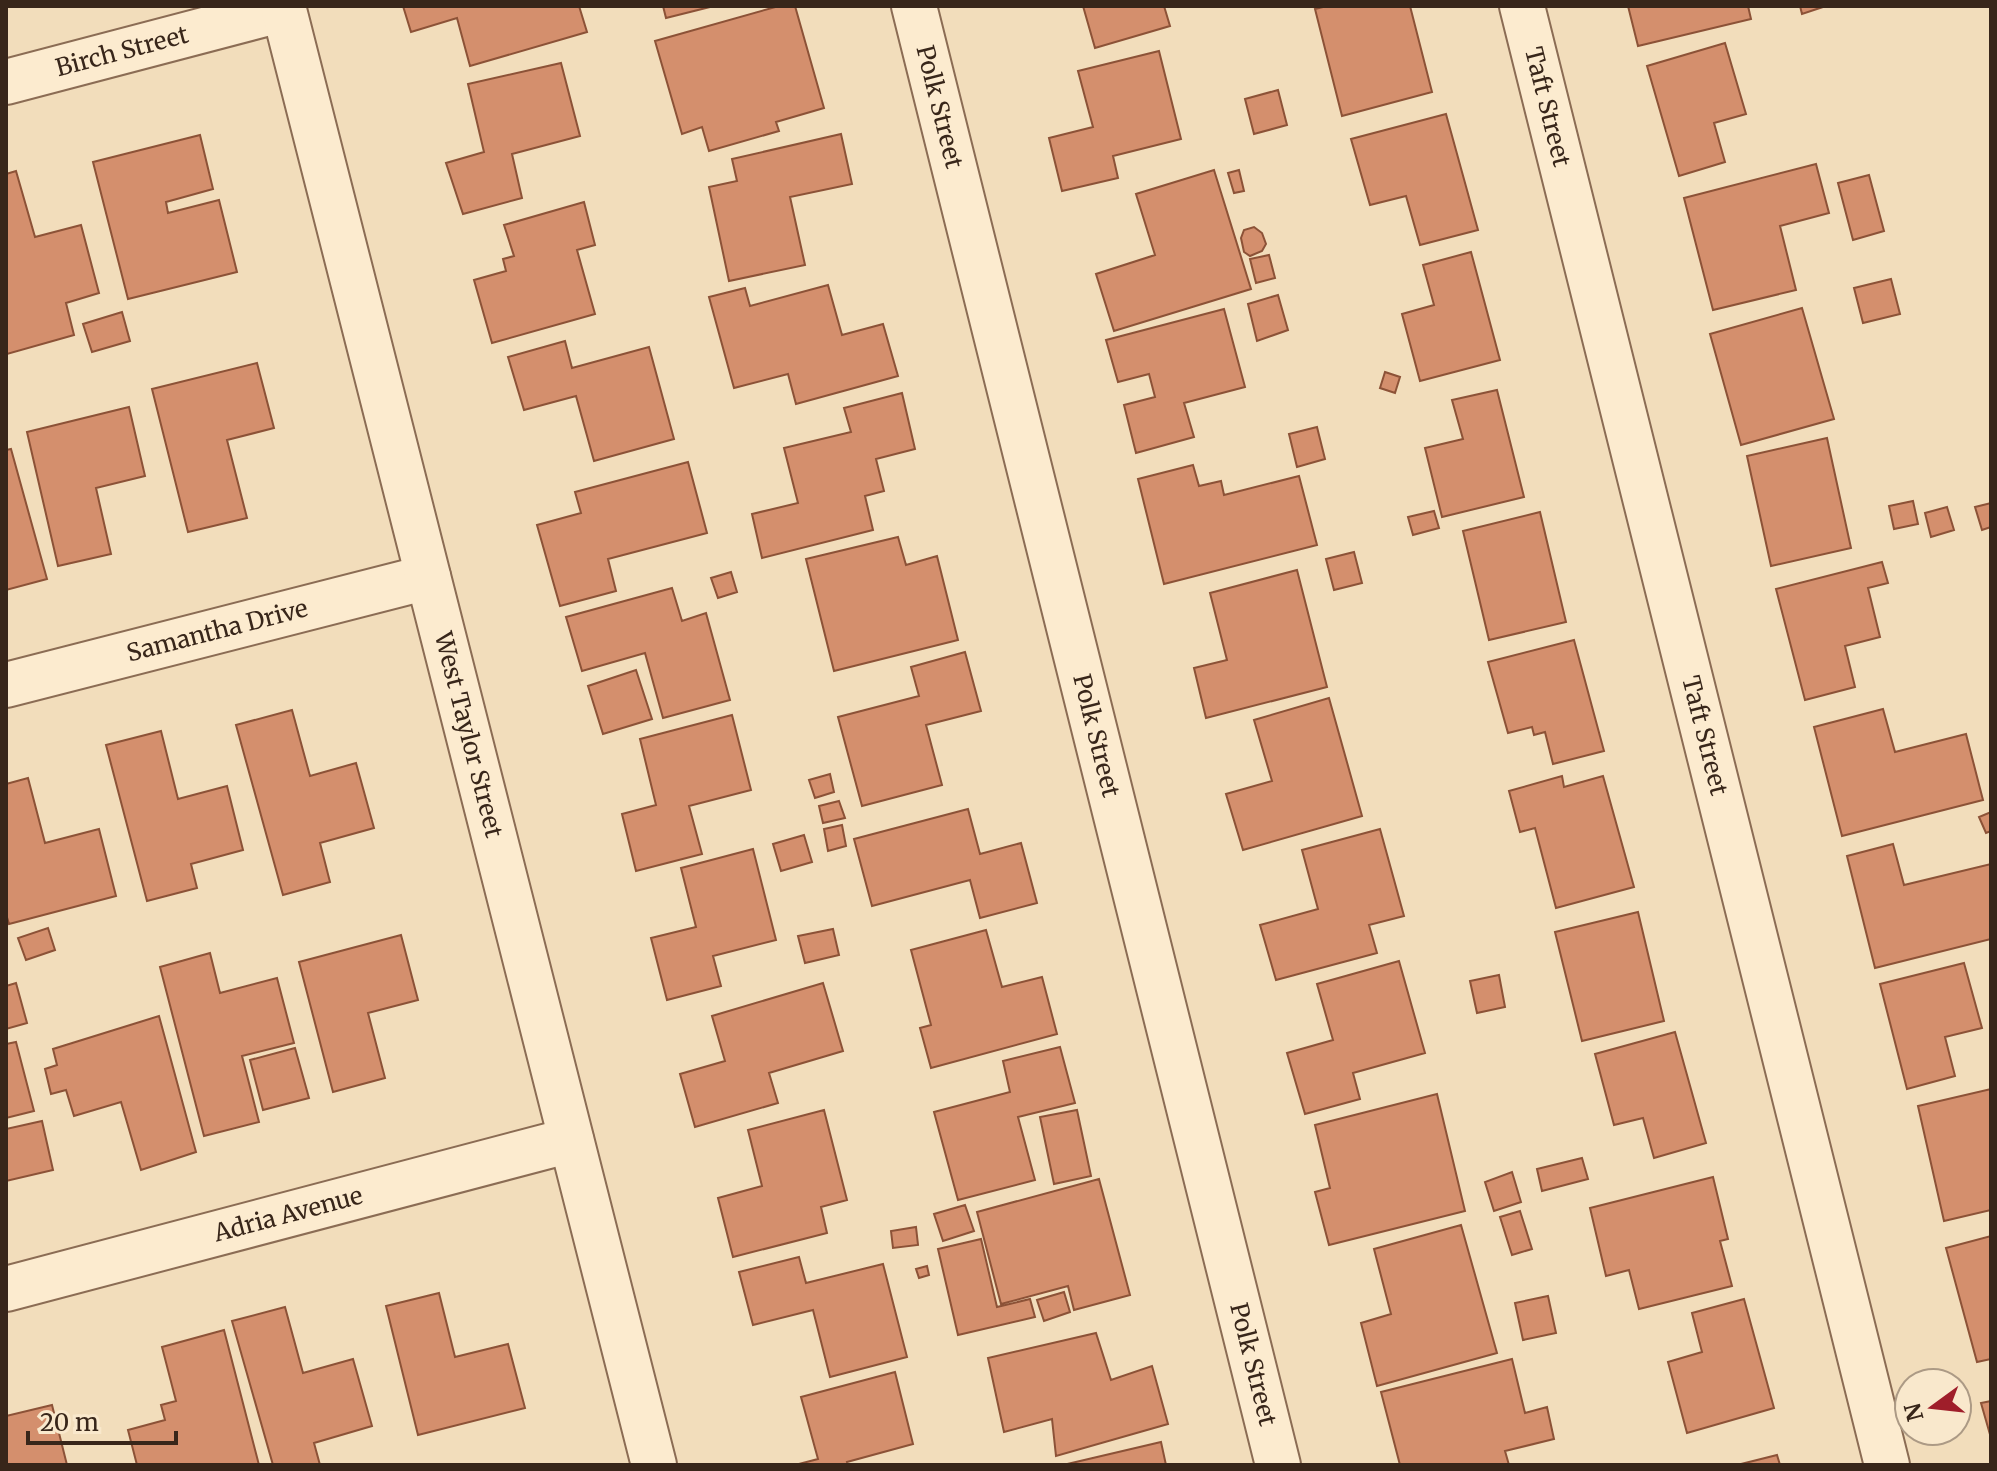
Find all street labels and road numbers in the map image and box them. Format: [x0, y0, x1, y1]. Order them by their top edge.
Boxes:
street label: Birch Street [52, 19, 192, 83]
street label: Polk Street [909, 42, 970, 172]
street label: Taft Street [1518, 44, 1578, 170]
street label: Samantha Drive [123, 592, 311, 669]
street label: West Taylor Street [428, 628, 510, 841]
street label: Polk Street [1066, 671, 1127, 801]
street label: Taft Street [1675, 672, 1735, 799]
street label: Adria Avenue [209, 1180, 366, 1249]
street label: Polk Street [1223, 1299, 1284, 1430]

